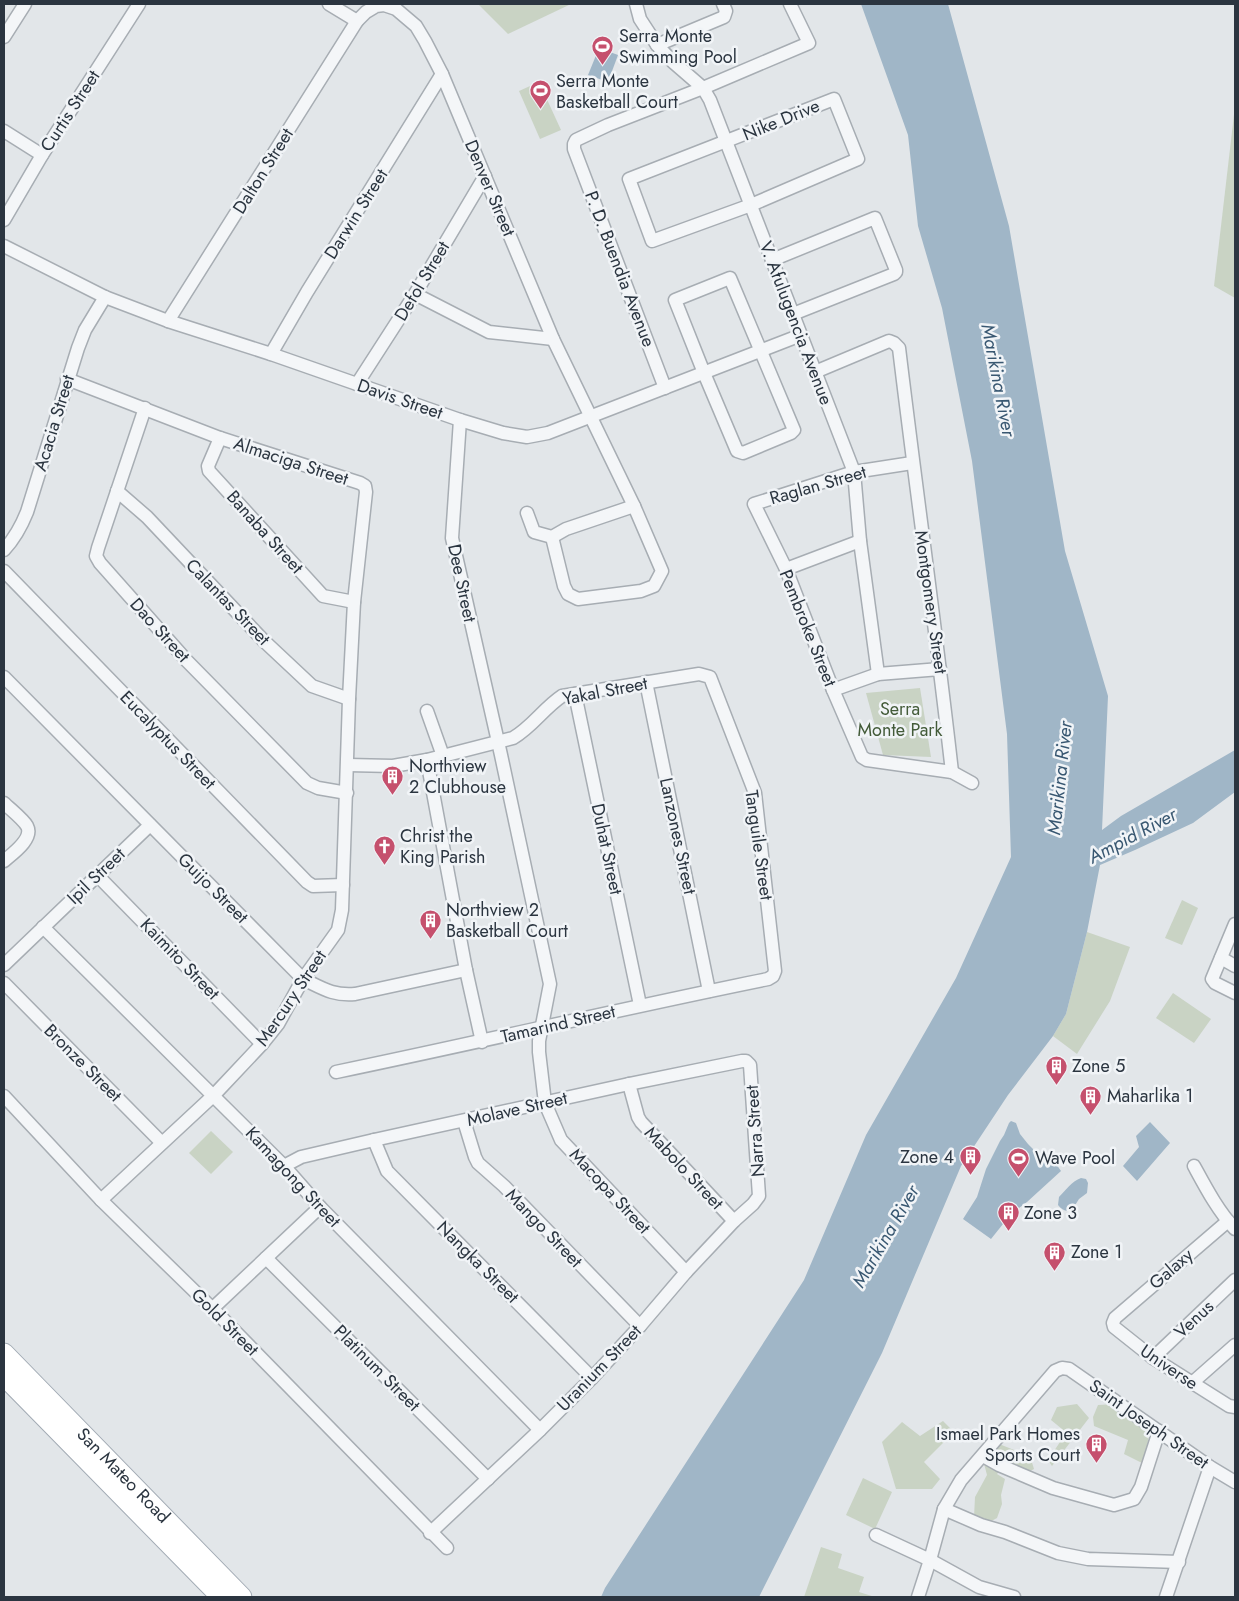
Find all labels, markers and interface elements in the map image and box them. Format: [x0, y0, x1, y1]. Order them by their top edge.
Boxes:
place label: Serra Monte Swimming Pool [619, 23, 737, 70]
sports icon: Serra Monte Swimming Pool [591, 34, 615, 65]
street label: Curtis Street [34, 65, 106, 157]
place label: Serra Monte Basketball Court [556, 68, 679, 115]
sports icon: Serra Monte Basketball Court [528, 79, 552, 110]
street label: Nike Drive [739, 93, 823, 147]
street label: Dalton Street [226, 122, 300, 219]
street label: Denver Street [458, 136, 522, 241]
street label: Darwin Street [318, 163, 394, 264]
street label: P. D. Buendia Avenue [578, 187, 662, 351]
street label: Defol Street [388, 236, 456, 326]
street label: V. Afulugencia Avenue [753, 237, 839, 409]
water label: Marikina River [974, 322, 1023, 440]
street label: Acacia Street [27, 371, 81, 474]
street label: Davis Street [354, 372, 447, 426]
street label: Almaciga Street [230, 430, 352, 492]
street label: Raglan Street [767, 459, 870, 511]
street label: Banaba Street [221, 485, 310, 580]
street label: Montgomery Street [908, 529, 954, 676]
street label: Dee Street [441, 542, 483, 625]
street label: Calantas Street [180, 553, 277, 652]
street label: Pembroke Street [773, 566, 844, 691]
street label: Dao Street [124, 592, 197, 669]
street label: Yakal Street [560, 670, 650, 712]
street label: Eucalyptus Street [114, 685, 222, 796]
park label: Serra Monte Park [858, 696, 943, 743]
water label: Marikina River [1040, 718, 1079, 836]
place label: Northview 2 Clubhouse [409, 753, 506, 800]
building icon: Northview 2 Clubhouse [381, 764, 405, 795]
street label: Lanzones Street [653, 775, 703, 897]
street label: Tanguile Street [738, 788, 780, 902]
water label: Ampid River [1082, 800, 1183, 871]
street label: Duhat Street [585, 801, 629, 898]
place label: Christ the King Parish [400, 823, 486, 870]
church icon: Christ the King Parish [372, 834, 396, 865]
street label: Ipil Street [61, 841, 131, 910]
street label: Guijo Street [172, 847, 255, 930]
place label: Northview 2 Basketball Court [446, 897, 569, 944]
building icon: Northview 2 Basketball Court [418, 908, 442, 939]
street label: Kaimito Street [134, 912, 226, 1006]
street label: Mercury Street [249, 944, 333, 1051]
street label: Tamarind Street [498, 998, 619, 1050]
street label: Bronze Street [38, 1018, 128, 1108]
place label: Zone 5 [1072, 1053, 1125, 1079]
building icon: Zone 5 [1044, 1054, 1068, 1085]
place label: Maharlika 1 [1107, 1083, 1193, 1109]
street label: Narra Street [739, 1084, 771, 1178]
building icon: Maharlika 1 [1079, 1084, 1103, 1115]
street label: Molave Street [464, 1085, 570, 1133]
street label: Mabolo Street [638, 1120, 730, 1216]
street label: Kamagong Street [239, 1121, 347, 1234]
street label: Macopa Street [563, 1142, 657, 1240]
place label: Zone 4 [900, 1144, 954, 1170]
building icon: Zone 4 [958, 1145, 982, 1176]
place label: Wave Pool [1035, 1145, 1115, 1171]
sports icon: Wave Pool [1007, 1146, 1031, 1177]
water label: Marikina River [845, 1179, 926, 1292]
street label: Mango Street [500, 1183, 589, 1274]
place label: Zone 3 [1024, 1200, 1077, 1226]
building icon: Zone 3 [996, 1201, 1020, 1232]
street label: Nangka Street [431, 1215, 526, 1310]
place label: Zone 1 [1071, 1239, 1122, 1265]
building icon: Zone 1 [1043, 1240, 1067, 1271]
street label: Galaxy [1143, 1242, 1199, 1296]
street label: Gold Street [185, 1282, 265, 1362]
street label: Venus [1168, 1294, 1220, 1344]
street label: Uranium Street [551, 1318, 648, 1417]
street label: Platinum Street [328, 1319, 427, 1418]
street label: Universe [1135, 1338, 1203, 1396]
street label: Saint Joseph Street [1084, 1373, 1215, 1476]
place label: Ismael Park Homes Sports Court [936, 1421, 1081, 1468]
street label: San Mateo Road [71, 1422, 176, 1529]
building icon: Ismael Park Homes Sports Court [1084, 1432, 1108, 1463]

